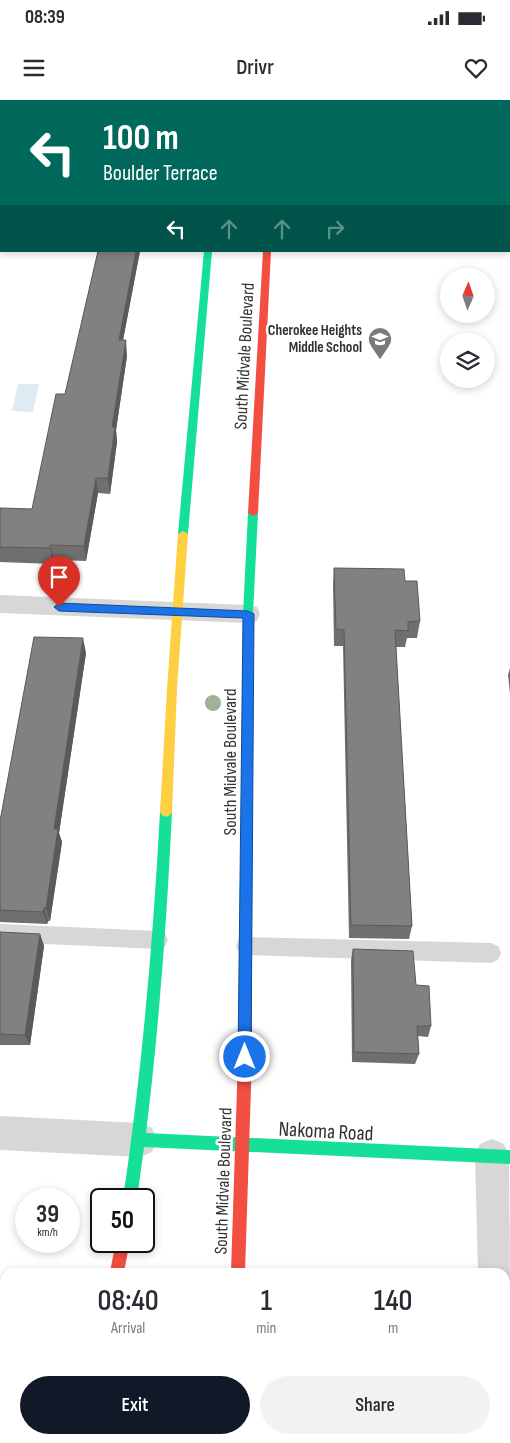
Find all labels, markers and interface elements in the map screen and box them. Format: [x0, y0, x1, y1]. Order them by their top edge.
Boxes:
text: 08:39 [25, 6, 65, 29]
icon: menu [20, 54, 48, 82]
text: Drivr [236, 54, 274, 81]
icon: heart [462, 54, 490, 82]
text: 100 m [103, 117, 179, 160]
icon: left [20, 120, 85, 185]
text: Boulder Terrace [103, 160, 218, 187]
icon: left [162, 215, 190, 243]
icon: ahead [215, 215, 243, 243]
icon: ahead [268, 215, 296, 243]
icon: right [321, 215, 349, 243]
north arrow [440, 268, 495, 322]
map controls [440, 268, 495, 388]
street label: South Midvale Boulevard [230, 282, 259, 430]
place label: Cherokee Heights Middle School [268, 321, 362, 357]
school or university icon: Cherokee Heights Middle School [367, 326, 393, 360]
button: layers [440, 333, 495, 388]
pin [38, 556, 80, 607]
icon: arrive [45, 563, 73, 591]
street label: South Midvale Boulevard [220, 689, 241, 835]
position arrow [218, 1030, 270, 1082]
street label: South Midvale Boulevard [210, 1107, 237, 1255]
street label: Nakoma Road [278, 1117, 374, 1146]
speed limit sign: 50 [90, 1188, 155, 1253]
text: 39 [36, 1199, 59, 1230]
text: km/h [37, 1225, 58, 1240]
text: 08:40 [98, 1283, 159, 1319]
text: 1 [261, 1283, 272, 1319]
text: 140 [374, 1283, 412, 1319]
text: Arrival [111, 1319, 145, 1338]
text: min [256, 1319, 276, 1338]
text: m [388, 1319, 398, 1338]
button: Exit [20, 1376, 250, 1434]
button: Share [260, 1376, 490, 1434]

